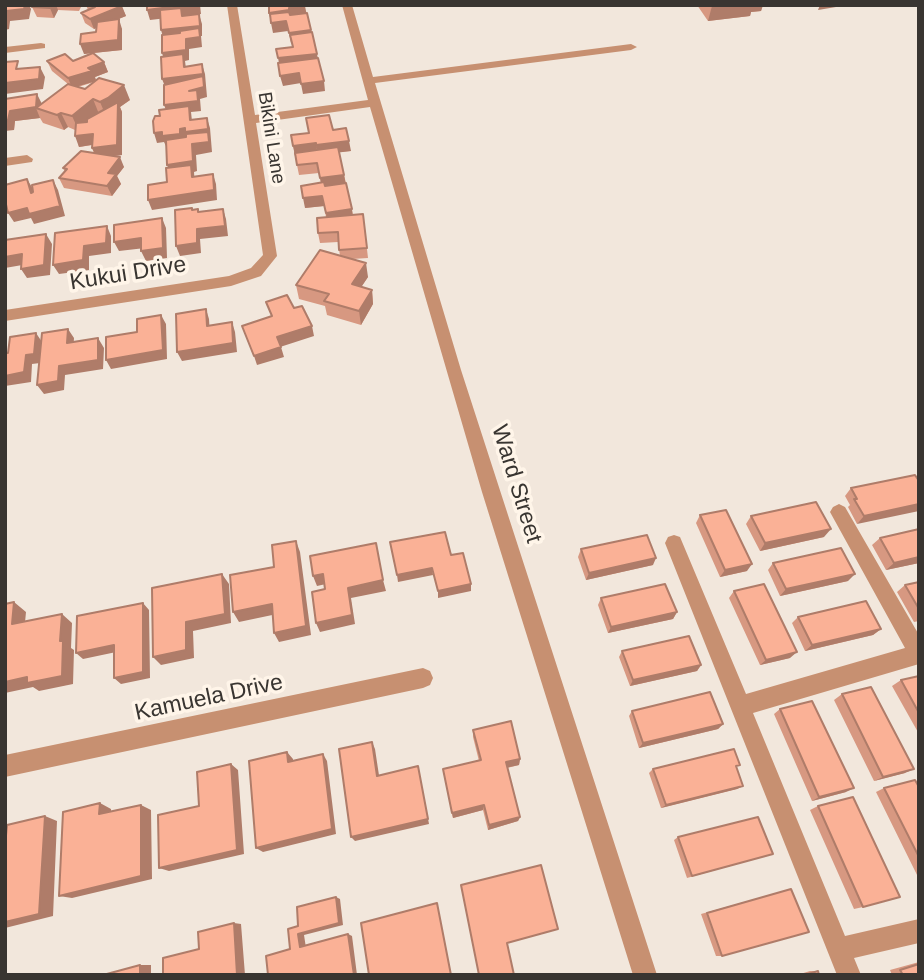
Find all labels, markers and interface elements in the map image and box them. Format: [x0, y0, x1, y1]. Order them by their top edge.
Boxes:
street label: Bikini Lane [252, 90, 290, 186]
street label: Kukui Drive [68, 251, 188, 297]
street label: Ward Street [485, 422, 547, 546]
street label: Kamuela Drive [132, 669, 286, 727]

